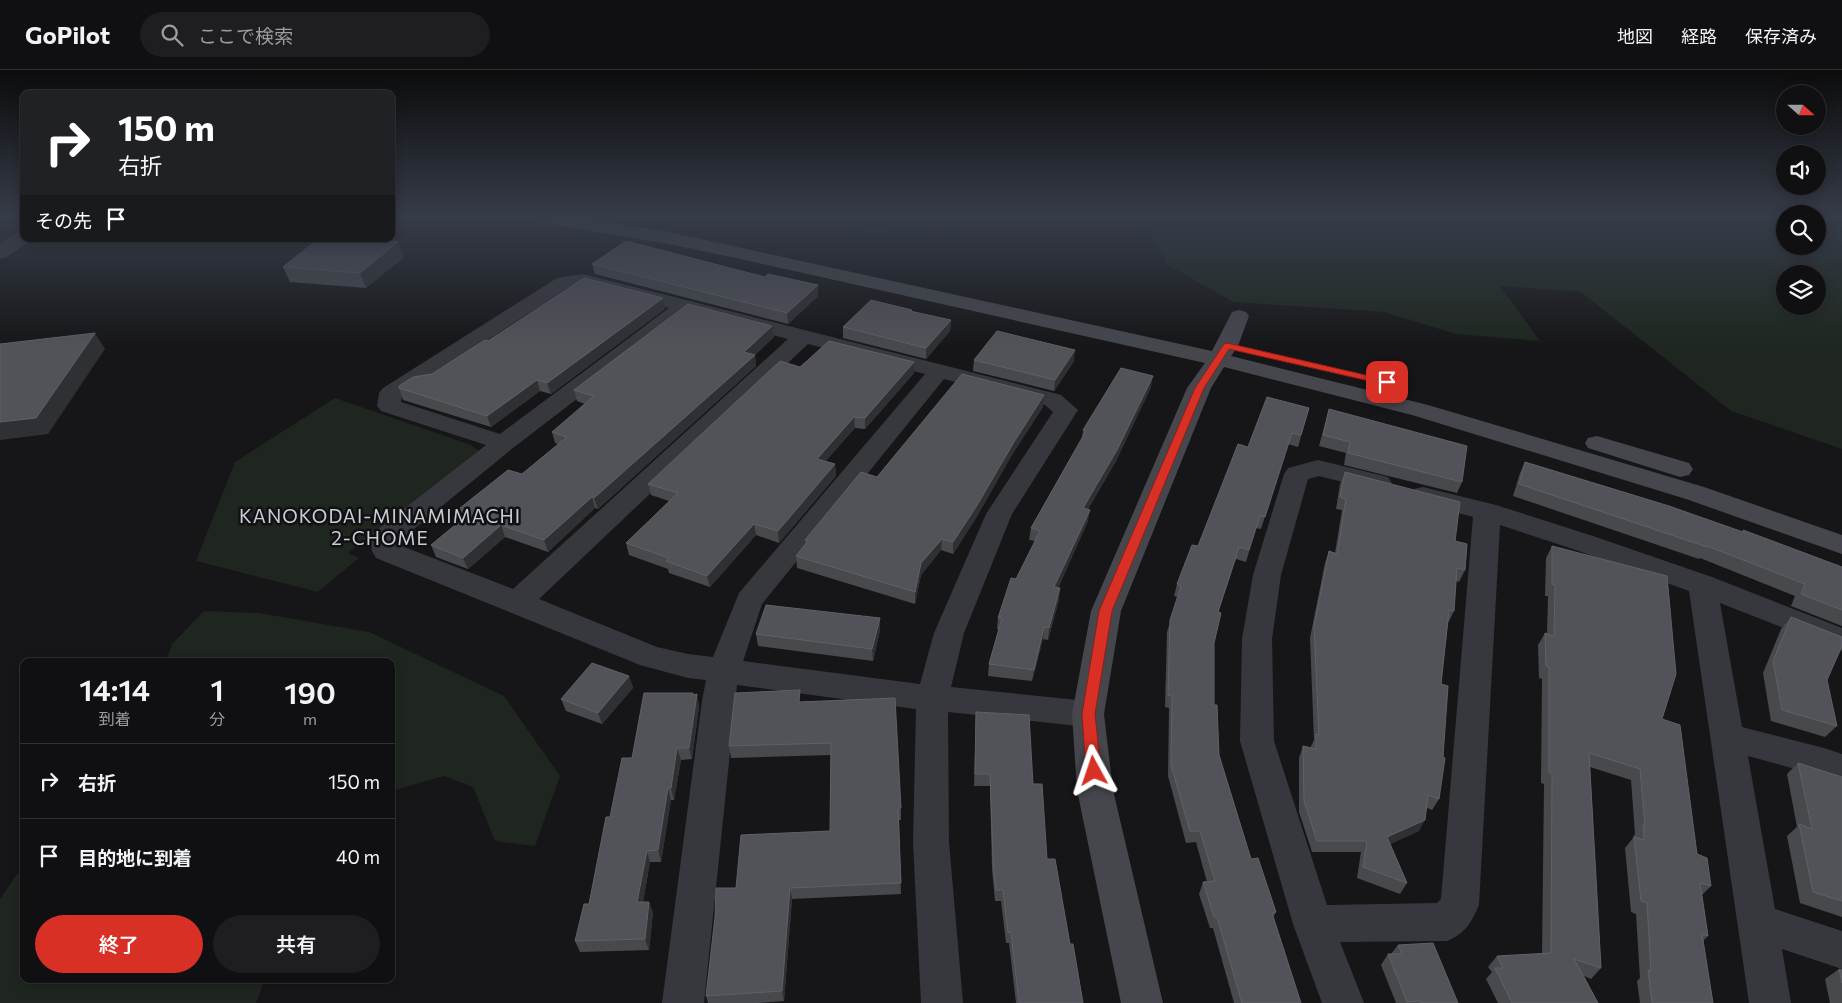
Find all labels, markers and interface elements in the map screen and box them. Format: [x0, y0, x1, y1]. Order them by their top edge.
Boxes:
search box [140, 12, 490, 57]
text: GoPilot [25, 20, 110, 49]
icon: search [158, 21, 186, 49]
text: ここで検索 [198, 24, 293, 47]
text: 地図 [1617, 25, 1653, 47]
text: 経路 [1681, 25, 1717, 47]
text: 保存済み [1745, 25, 1817, 47]
north arrow [1776, 85, 1826, 135]
map controls [1776, 85, 1826, 315]
text: 150 m [118, 105, 215, 148]
icon: right [35, 110, 100, 175]
button: sound [1776, 145, 1826, 195]
text: 右折 [118, 152, 162, 179]
icon: arrive [102, 205, 130, 233]
button: search [1776, 205, 1826, 255]
text: その先 [35, 209, 92, 232]
button: layers [1776, 265, 1826, 315]
pin [1366, 361, 1408, 403]
icon: arrive [1373, 368, 1401, 396]
district label: KANOKODAI-MINAMIMACHI 2-CHOME [239, 504, 521, 549]
text: 14:14 [79, 670, 150, 707]
text: 1 [210, 670, 224, 707]
text: 190 [284, 673, 336, 710]
text: 到着 [99, 709, 131, 728]
text: 分 [209, 709, 225, 728]
text: m [303, 709, 317, 728]
position arrow [1067, 744, 1119, 796]
icon: right [35, 767, 63, 795]
text: 150 m [328, 770, 380, 793]
text: 右折 [78, 771, 116, 794]
icon: arrive [35, 842, 63, 870]
text: 40 m [336, 845, 380, 868]
text: 目的地に到着 [78, 846, 192, 869]
button: 終了 [35, 915, 203, 973]
button: 共有 [213, 915, 380, 973]

